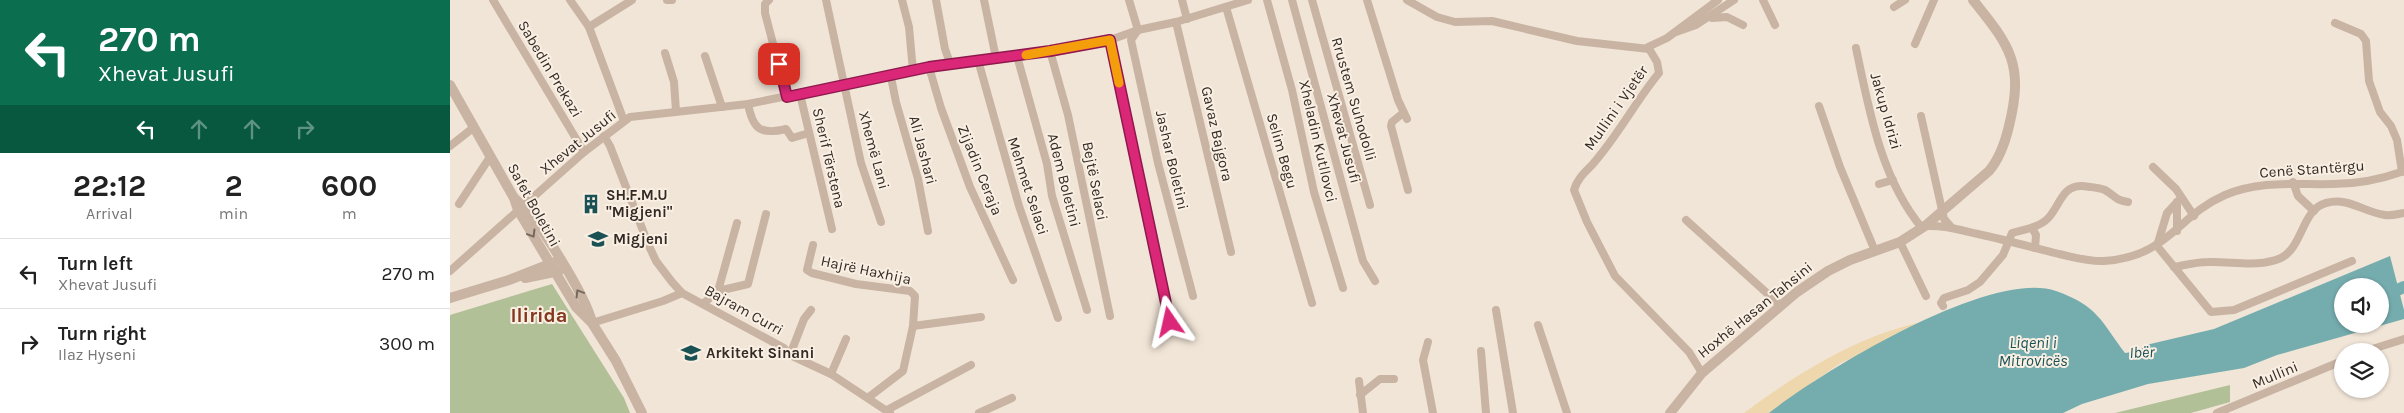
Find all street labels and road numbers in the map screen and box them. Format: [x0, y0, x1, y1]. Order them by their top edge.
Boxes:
street label: Sabedin Prekazi [514, 17, 586, 121]
street label: Rrustem Suhodolli [1328, 35, 1380, 163]
street label: Mullini i Vjetër [1580, 62, 1652, 154]
street label: Jakup Idrizi [1866, 71, 1906, 151]
street label: Xheladin Kutllovci [1295, 78, 1341, 204]
street label: Gavaz Bajgora [1197, 85, 1237, 183]
street label: Xhevat Jusufi [1323, 91, 1365, 185]
street label: Xhevat Jusufi [536, 106, 620, 178]
street label: Sherif Tërstena [809, 106, 849, 210]
street label: Xhemë Lani [855, 109, 893, 191]
street label: Jashar Boletini [1152, 109, 1192, 211]
street label: Selim Begu [1263, 111, 1301, 191]
street label: Ali Jashari [905, 114, 941, 186]
street label: Zijadin Ceraja [954, 122, 1006, 218]
street label: Adem Boletini [1044, 131, 1084, 229]
street label: Mehmet Selaci [1004, 135, 1052, 237]
street label: Bejtë Selaci [1079, 140, 1111, 222]
street label: Cenë Stantërgu [2259, 156, 2365, 182]
street label: Safet Boletini [504, 160, 564, 250]
street label: Hajrë Haxhija [819, 252, 913, 288]
street label: Hoxhë Hasan Tahsini [1694, 258, 1816, 362]
street label: Bajram Curri [702, 281, 786, 339]
street label: Mullini [2249, 357, 2301, 393]

